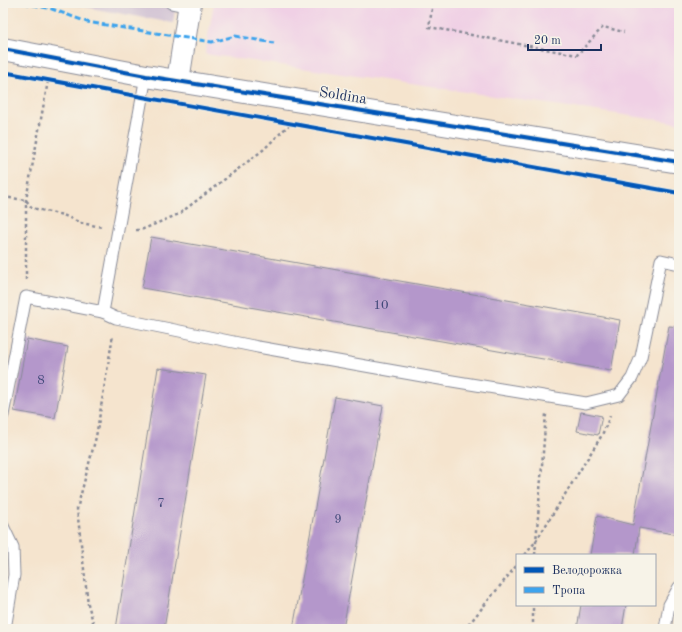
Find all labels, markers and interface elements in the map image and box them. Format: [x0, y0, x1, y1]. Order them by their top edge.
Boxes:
scale bar [528, 26, 601, 52]
text: 20 m [534, 35, 561, 47]
street label: Soldina [318, 85, 368, 108]
house number: 10 [373, 299, 389, 312]
house number: 8 [37, 374, 45, 387]
house number: 7 [157, 497, 165, 510]
house number: 9 [334, 513, 342, 526]
legend [516, 554, 656, 606]
text: Велодорожка [552, 565, 622, 577]
text: Тропа [552, 585, 585, 597]

